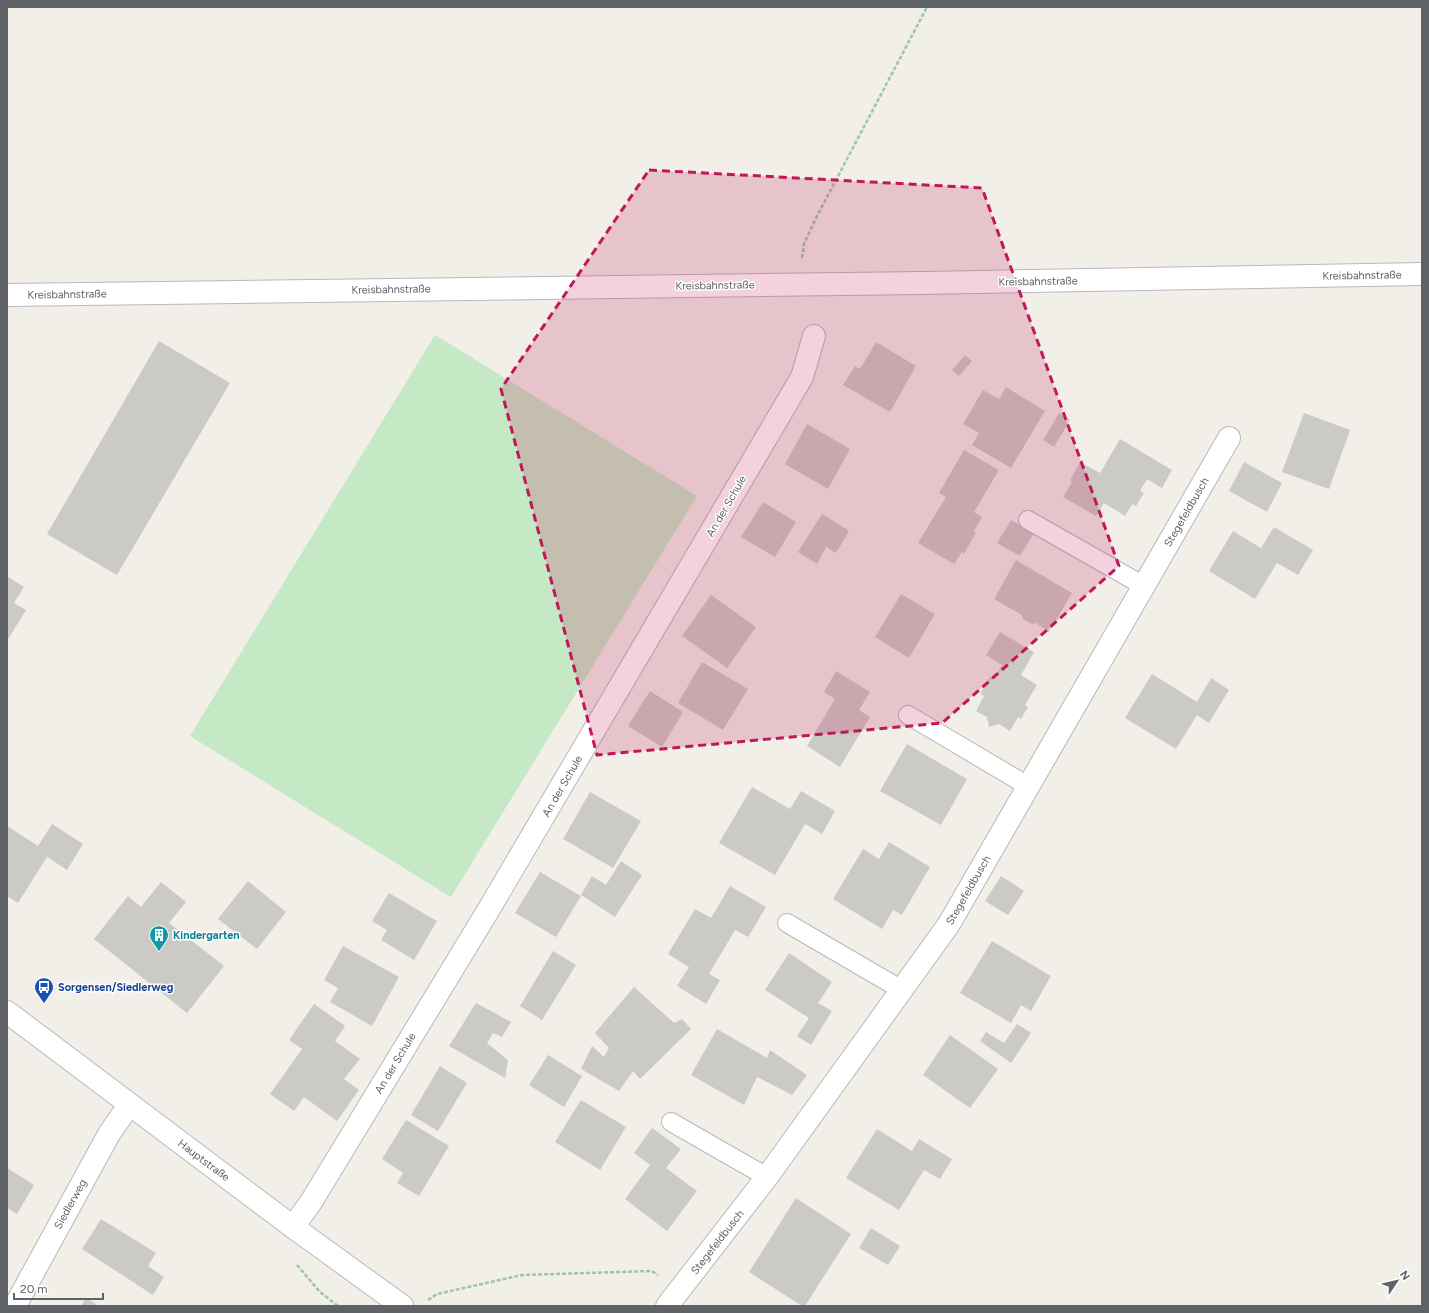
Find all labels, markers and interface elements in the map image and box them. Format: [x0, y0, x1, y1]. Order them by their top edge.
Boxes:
street label: Kreisbahnstraße [1322, 268, 1402, 283]
street label: Kreisbahnstraße [998, 274, 1078, 289]
street label: Kreisbahnstraße [675, 278, 755, 293]
street label: Kreisbahnstraße [351, 282, 431, 297]
street label: Kreisbahnstraße [27, 287, 107, 302]
street label: An der Schule [704, 473, 749, 539]
street label: Stegefeldbusch [1161, 475, 1212, 549]
street label: An der Schule [540, 753, 585, 819]
street label: Stegefeldbusch [943, 853, 994, 927]
building icon: Kindergarten [148, 924, 170, 952]
place label: Kindergarten [173, 929, 240, 942]
bus stop icon: Sorgensen/Siedlerweg [33, 976, 55, 1004]
place label: Sorgensen/Siedlerweg [58, 981, 173, 994]
street label: An der Schule [372, 1031, 419, 1096]
street label: Hauptstraße [175, 1137, 232, 1184]
street label: Siedlerweg [51, 1177, 89, 1231]
street label: Stegefeldbusch [688, 1208, 747, 1277]
north arrow [1377, 1261, 1417, 1301]
text: N [1397, 1268, 1413, 1283]
scale bar [14, 1275, 103, 1301]
text: 20 m [20, 1282, 48, 1296]

